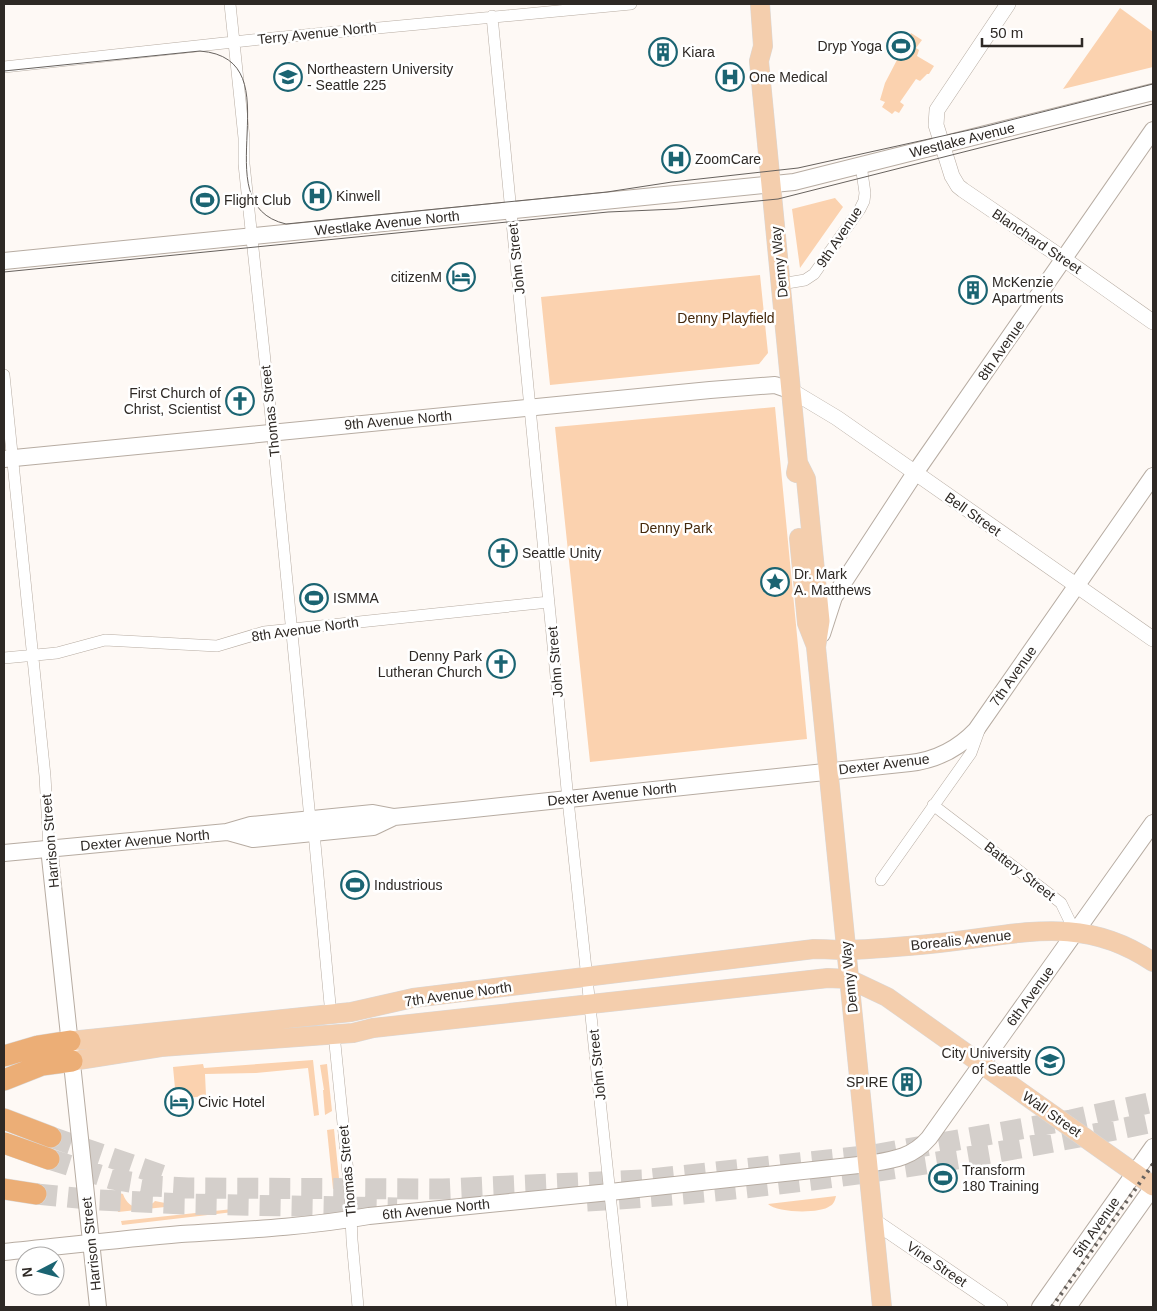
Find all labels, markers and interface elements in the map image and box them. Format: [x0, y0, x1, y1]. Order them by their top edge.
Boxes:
scale bar [982, 15, 1082, 47]
street label: Terry Avenue North [257, 19, 377, 47]
text: 50 m [990, 24, 1023, 41]
sports icon: Dryp Yoga [886, 31, 916, 61]
building icon: Kiara [648, 37, 678, 67]
place label: Dryp Yoga [817, 38, 882, 54]
place label: Kiara [682, 44, 715, 60]
place label: Northeastern University - Seattle 225 [307, 61, 453, 93]
school or university icon: Northeastern University - Seattle 225 [273, 62, 303, 92]
hospital icon: One Medical [715, 62, 745, 92]
place label: One Medical [749, 69, 828, 85]
street label: Westlake Avenue [908, 119, 1016, 161]
hospital icon: ZoomCare [661, 144, 691, 174]
place label: ZoomCare [695, 151, 761, 167]
hospital icon: Kinwell [302, 181, 332, 211]
sports icon: Flight Club [190, 185, 220, 215]
place label: Kinwell [336, 188, 380, 204]
place label: Flight Club [224, 192, 291, 208]
street label: 9th Avenue [813, 203, 865, 270]
street label: Blanchard Street [989, 205, 1085, 277]
street label: Westlake Avenue North [314, 207, 460, 239]
street label: John Street [504, 222, 528, 295]
street label: Denny Way [767, 225, 791, 299]
hotel icon: citizenM [446, 262, 476, 292]
place label: citizenM [391, 269, 442, 285]
place label: McKenzie Apartments [992, 274, 1064, 306]
building icon: McKenzie Apartments [958, 275, 988, 305]
park label: Denny Playfield [677, 310, 775, 326]
street label: 8th Avenue [974, 317, 1028, 383]
street label: Thomas Street [257, 364, 283, 457]
place label: First Church of Christ, Scientist [124, 385, 221, 417]
church icon: First Church of Christ, Scientist [225, 386, 255, 416]
street label: 9th Avenue North [344, 407, 452, 433]
street label: Bell Street [942, 489, 1004, 539]
park label: Denny Park [639, 520, 714, 536]
church icon: Seattle Unity [488, 538, 518, 568]
place label: Seattle Unity [522, 545, 601, 561]
place label: Dr. Mark A. Matthews [794, 566, 871, 598]
place icon: Dr. Mark A. Matthews [760, 567, 790, 597]
sports icon: ISMMA [299, 583, 329, 613]
place label: ISMMA [333, 590, 380, 606]
street label: 8th Avenue North [250, 614, 360, 644]
street label: John Street [544, 626, 566, 698]
street label: 7th Avenue [986, 643, 1040, 709]
place label: Denny Park Lutheran Church [378, 648, 483, 680]
church icon: Denny Park Lutheran Church [486, 649, 516, 679]
street label: Dexter Avenue [838, 750, 931, 778]
street label: Dexter Avenue North [547, 779, 677, 809]
street label: Harrison Street [38, 793, 62, 889]
street label: Dexter Avenue North [80, 826, 210, 854]
street label: Battery Street [981, 838, 1059, 904]
sports icon: Industrious [340, 870, 370, 900]
place label: Industrious [374, 877, 442, 893]
street label: Borealis Avenue [910, 927, 1012, 953]
street label: Denny Way [837, 940, 861, 1014]
street label: 6th Avenue [1003, 963, 1057, 1029]
street label: 7th Avenue North [403, 979, 513, 1009]
street label: John Street [585, 1028, 609, 1101]
place label: City University of Seattle [942, 1045, 1031, 1077]
school or university icon: City University of Seattle [1035, 1046, 1065, 1076]
building icon: SPIRE [892, 1067, 922, 1097]
place label: SPIRE [846, 1074, 888, 1090]
hotel icon: Civic Hotel [164, 1087, 194, 1117]
street label: Wall Street [1020, 1088, 1085, 1140]
place label: Civic Hotel [198, 1094, 265, 1110]
street label: Thomas Street [335, 1124, 359, 1217]
place label: Transform 180 Training [962, 1162, 1039, 1194]
sports icon: Transform 180 Training [928, 1163, 958, 1193]
street label: 5th Avenue [1069, 1194, 1123, 1260]
street label: 6th Avenue North [381, 1195, 491, 1223]
street label: Harrison Street [78, 1196, 104, 1292]
street label: Vine Street [904, 1238, 970, 1290]
north arrow [15, 1246, 65, 1296]
text: N [19, 1266, 36, 1278]

